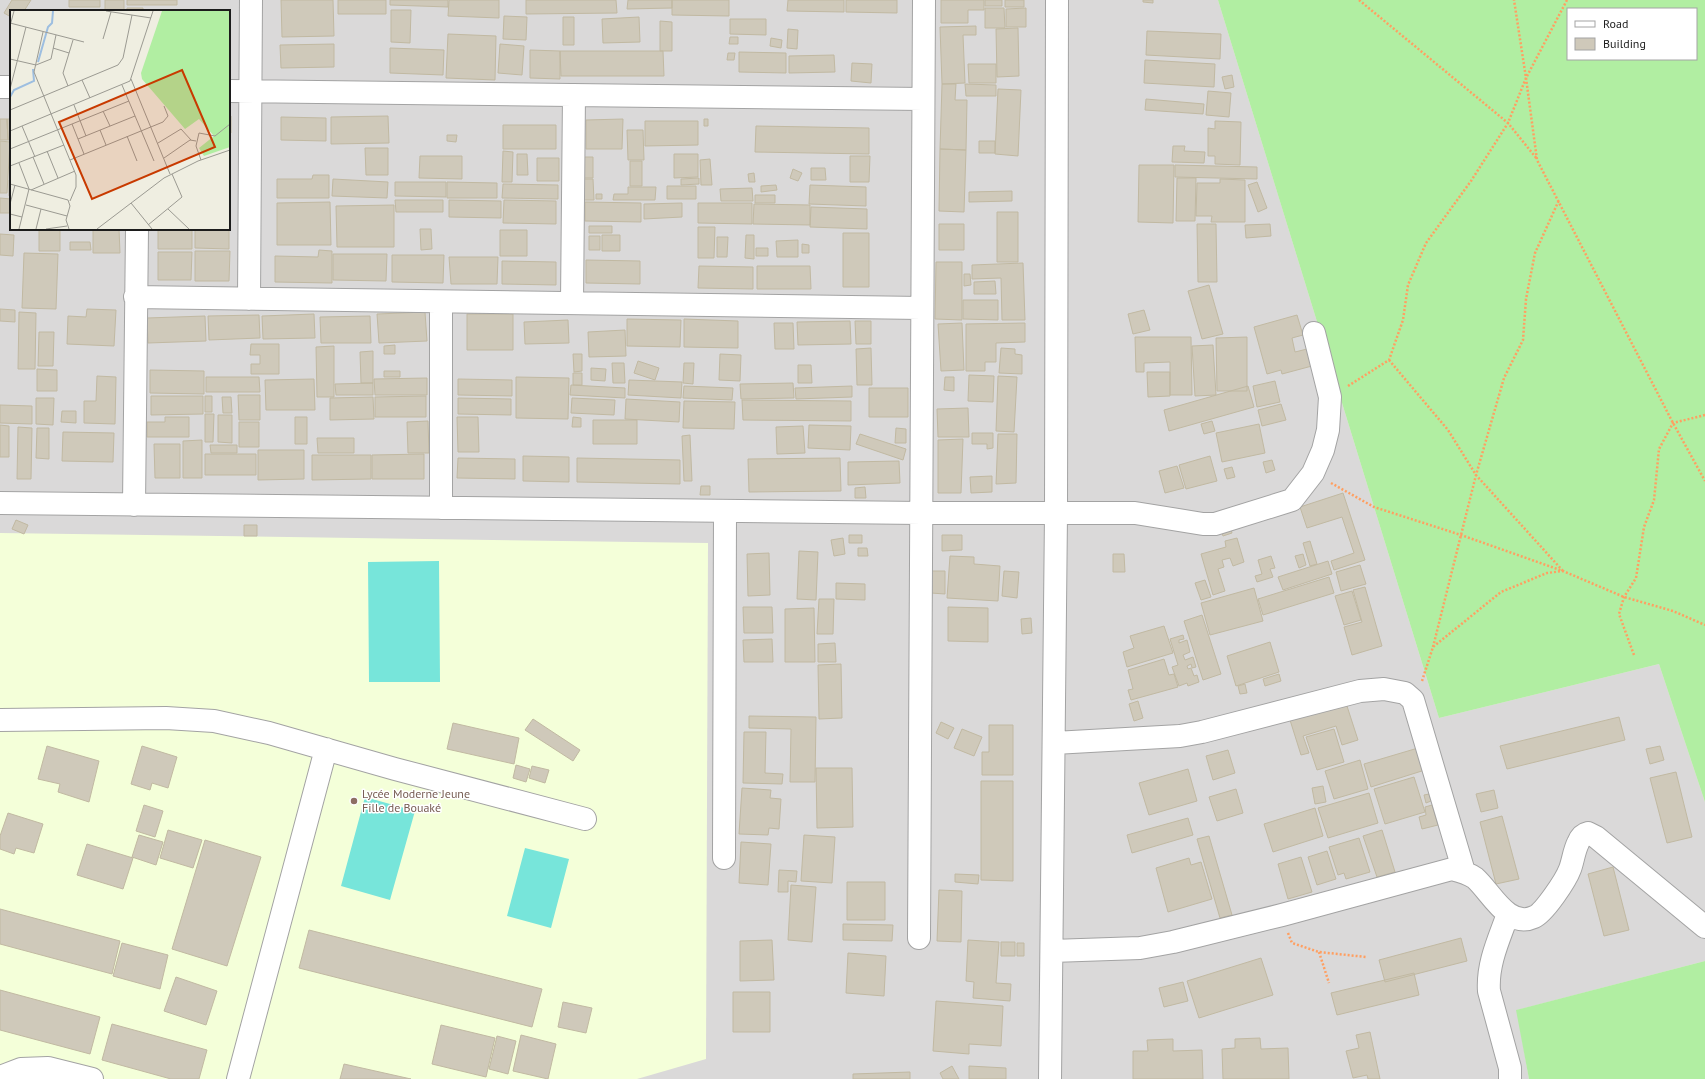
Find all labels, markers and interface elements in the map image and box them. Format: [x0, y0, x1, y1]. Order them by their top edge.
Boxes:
legend [1567, 8, 1697, 60]
inset map [10, 10, 230, 230]
text: Road [1603, 16, 1628, 31]
text: Building [1603, 36, 1646, 51]
place label: Lycée Moderne Jeune Fille de Bouaké [362, 786, 470, 815]
marker: Lycée Moderne Jeune Fille de Bouaké [349, 796, 359, 806]

